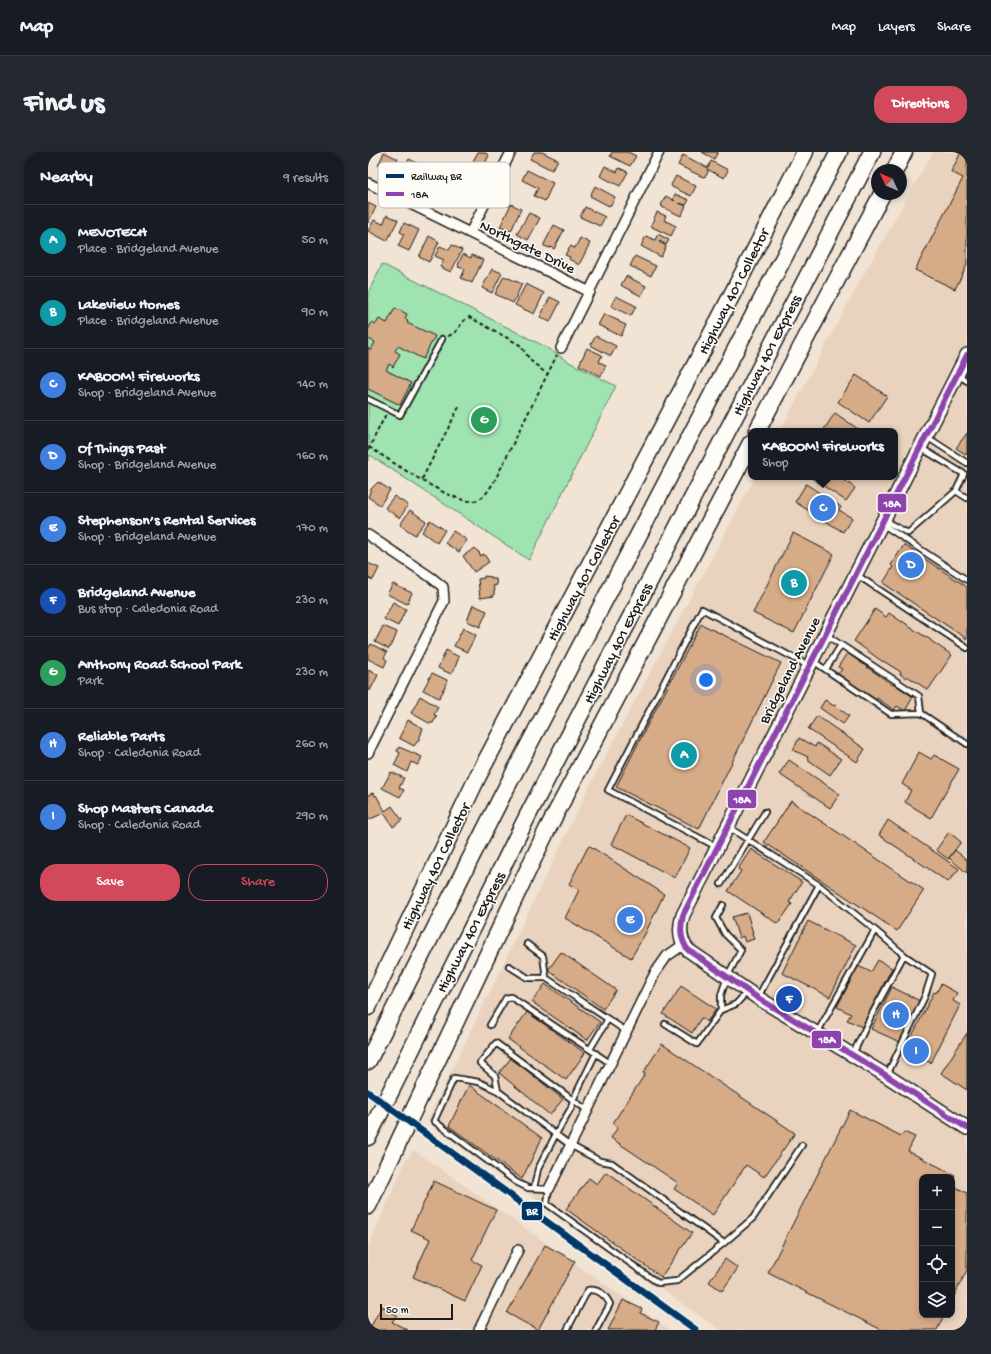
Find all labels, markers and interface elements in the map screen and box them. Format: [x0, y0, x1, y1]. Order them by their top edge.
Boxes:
text: Map [20, 16, 53, 39]
text: Map [832, 19, 856, 36]
text: Layers [878, 19, 915, 36]
text: Share [937, 19, 971, 36]
button: Directions [874, 86, 967, 123]
text: Find us [24, 88, 104, 121]
legend [378, 162, 510, 208]
north arrow [871, 164, 907, 200]
text: Nearby [40, 168, 93, 188]
text: 9 results [283, 171, 328, 186]
text: Railway BR [411, 172, 463, 184]
text: 18A [410, 190, 428, 202]
street label: Northgate Drive [476, 217, 578, 279]
text: MEVOTECH [78, 224, 147, 242]
street label: Highway 401 Collector [695, 224, 775, 358]
text: A [49, 233, 57, 248]
text: 50 m [301, 233, 328, 248]
text: Place · Bridgeland Avenue [78, 242, 218, 257]
street label: Highway 401 Express [730, 292, 806, 419]
text: Lakeview Homes [78, 296, 179, 314]
text: B [50, 305, 56, 320]
text: 90 m [302, 305, 328, 320]
text: Place · Bridgeland Avenue [78, 314, 218, 329]
text: KABOOM! Fireworks [78, 368, 200, 386]
text: C [49, 377, 57, 392]
text: 140 m [297, 377, 328, 392]
text: Shop · Bridgeland Avenue [78, 386, 216, 401]
pin: G [471, 405, 497, 435]
popup [748, 428, 898, 480]
text: KABOOM! Fireworks [762, 438, 884, 456]
text: Of Things Past [78, 440, 165, 458]
text: D [49, 449, 57, 464]
text: 160 m [296, 449, 328, 464]
text: Shop [762, 456, 788, 471]
text: Shop · Bridgeland Avenue [78, 458, 216, 473]
pin: C [810, 493, 836, 523]
line badge: 18A [877, 493, 907, 513]
text: 18A [883, 499, 902, 511]
text: Stephenson’s Rental Services [78, 512, 256, 530]
street label: Highway 401 Collector [544, 512, 626, 645]
text: E [49, 521, 57, 536]
text: 170 m [296, 521, 328, 536]
text: Shop · Bridgeland Avenue [78, 530, 216, 545]
pin: D [898, 550, 924, 580]
pin: B [781, 568, 807, 598]
street label: Highway 401 Express [581, 580, 657, 707]
text: Bridgeland Avenue [78, 584, 196, 602]
text: F [50, 593, 56, 608]
text: 230 m [295, 593, 328, 608]
text: Bus stop · Caledonia Road [78, 602, 218, 617]
street label: Bridgeland Avenue [756, 614, 826, 728]
text: Anthony Road School Park [78, 656, 241, 674]
text: G [49, 665, 57, 680]
text: 230 m [295, 665, 328, 680]
your location [696, 670, 716, 690]
text: Park [78, 674, 103, 689]
text: Reliable Parts [78, 728, 165, 746]
text: H [49, 737, 57, 752]
text: 260 m [295, 737, 328, 752]
pin: A [671, 740, 697, 770]
text: Shop · Caledonia Road [78, 746, 200, 761]
line badge: 18A [727, 789, 757, 809]
text: 18A [733, 795, 752, 807]
street label: Highway 401 Collector [398, 799, 476, 933]
text: Shop Masters Canada [78, 800, 213, 818]
text: I [51, 809, 55, 824]
text: 290 m [295, 809, 328, 824]
text: Shop · Caledonia Road [78, 818, 200, 833]
button: Save [40, 864, 180, 901]
button: Share [188, 864, 328, 901]
street label: Highway 401 Express [434, 869, 510, 996]
pin: E [617, 905, 643, 935]
pin: F [776, 984, 802, 1014]
pin: H [883, 1000, 909, 1030]
line badge: 18A [811, 1030, 842, 1049]
text: 18A [818, 1035, 837, 1047]
pin: I [903, 1036, 929, 1066]
map controls [919, 1174, 955, 1318]
button: + [919, 1174, 955, 1210]
line badge: BR [521, 1201, 543, 1221]
text: BR [525, 1207, 539, 1219]
button: − [919, 1210, 955, 1246]
button: locate [919, 1246, 955, 1282]
button: layers [919, 1282, 955, 1318]
scale bar [380, 1302, 453, 1321]
text: 50 m [386, 1305, 408, 1317]

